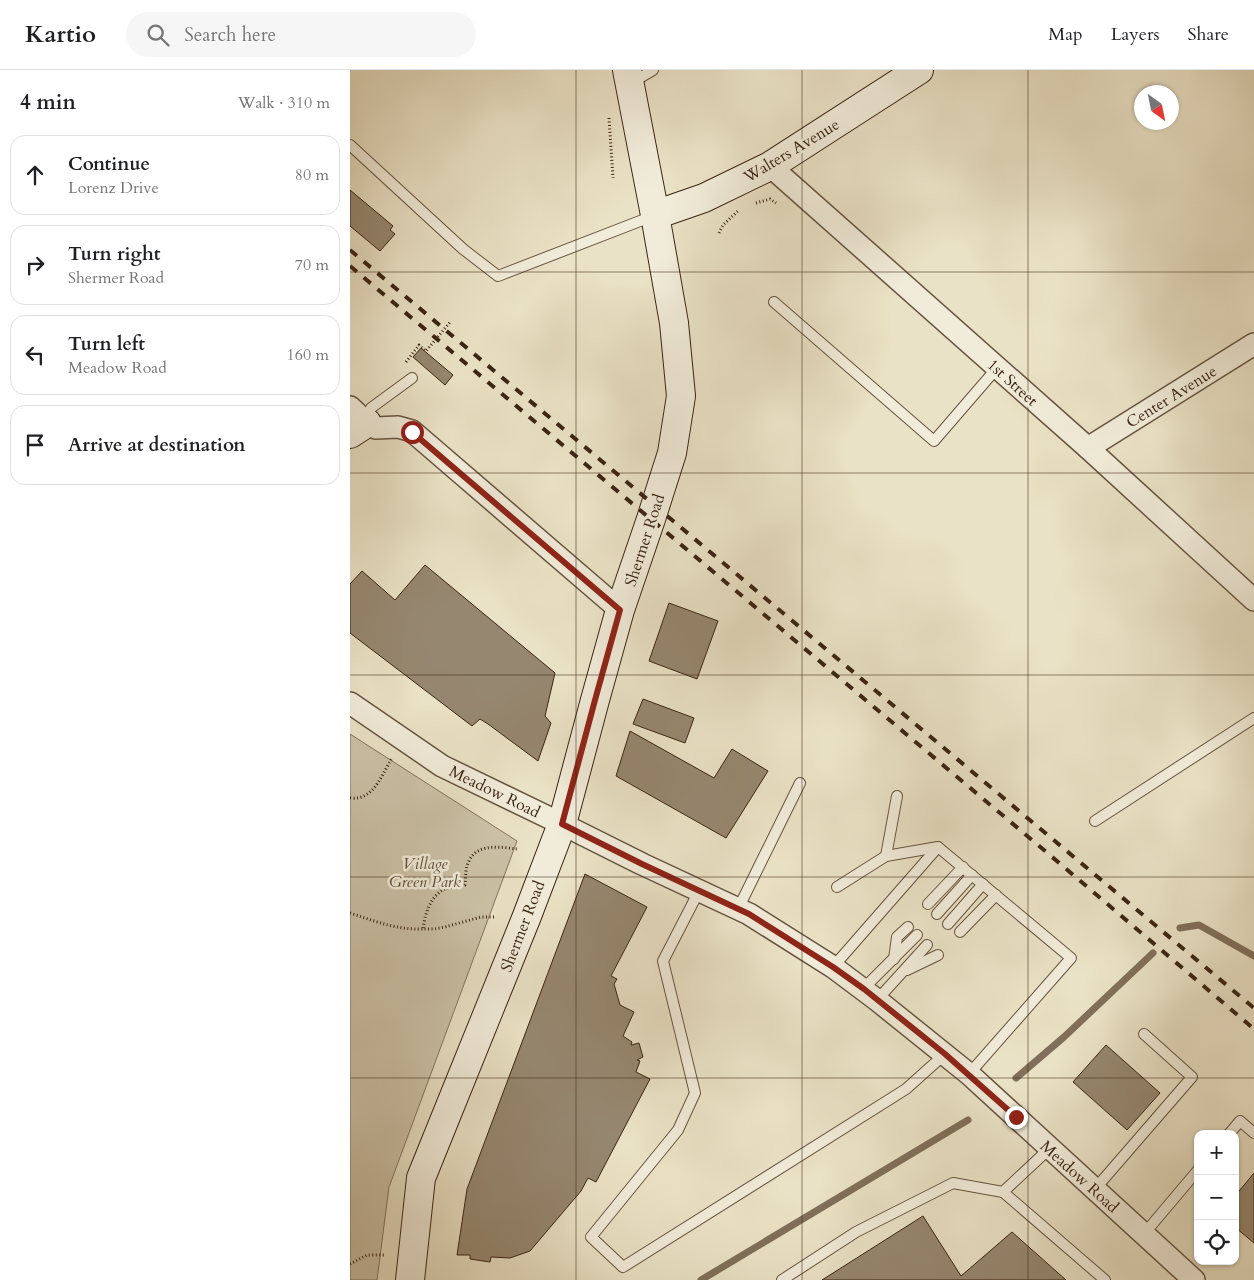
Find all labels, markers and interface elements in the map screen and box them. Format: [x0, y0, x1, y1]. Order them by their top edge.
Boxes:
search box [126, 12, 476, 57]
text: Kartio [25, 18, 96, 51]
icon: search [144, 21, 172, 49]
text: Search here [184, 22, 276, 48]
text: Map [1048, 22, 1083, 47]
text: Layers [1111, 22, 1160, 47]
text: Share [1188, 22, 1229, 47]
north arrow [1134, 85, 1179, 130]
text: 4 min [20, 88, 76, 117]
text: Walk · 310 m [238, 92, 330, 114]
street label: Walters Avenue [739, 114, 844, 189]
text: Continue [68, 151, 150, 177]
icon: ahead [21, 161, 49, 189]
text: 80 m [295, 164, 329, 186]
text: Lorenz Drive [68, 177, 159, 199]
text: Turn right [68, 241, 160, 267]
icon: right [21, 251, 49, 279]
text: 70 m [295, 254, 329, 276]
text: Shermer Road [68, 267, 164, 289]
text: Turn left [68, 331, 145, 357]
icon: left [21, 341, 49, 369]
text: 160 m [287, 344, 329, 366]
street label: 1st Street [982, 354, 1043, 411]
text: Meadow Road [68, 357, 167, 379]
street label: Center Avenue [1122, 360, 1221, 433]
route start [401, 421, 424, 444]
icon: arrive [21, 431, 49, 459]
text: Arrive at destination [68, 432, 245, 458]
street label: Shermer Road [620, 491, 670, 589]
street label: Meadow Road [445, 760, 544, 824]
park label: Village Green Park [389, 853, 461, 893]
street label: Shermer Road [495, 877, 551, 975]
route end [1005, 1106, 1028, 1129]
map controls [1194, 1130, 1239, 1265]
button: + [1194, 1130, 1239, 1175]
street label: Meadow Road [1035, 1136, 1124, 1218]
button: − [1194, 1175, 1239, 1220]
button: locate [1194, 1220, 1239, 1265]

